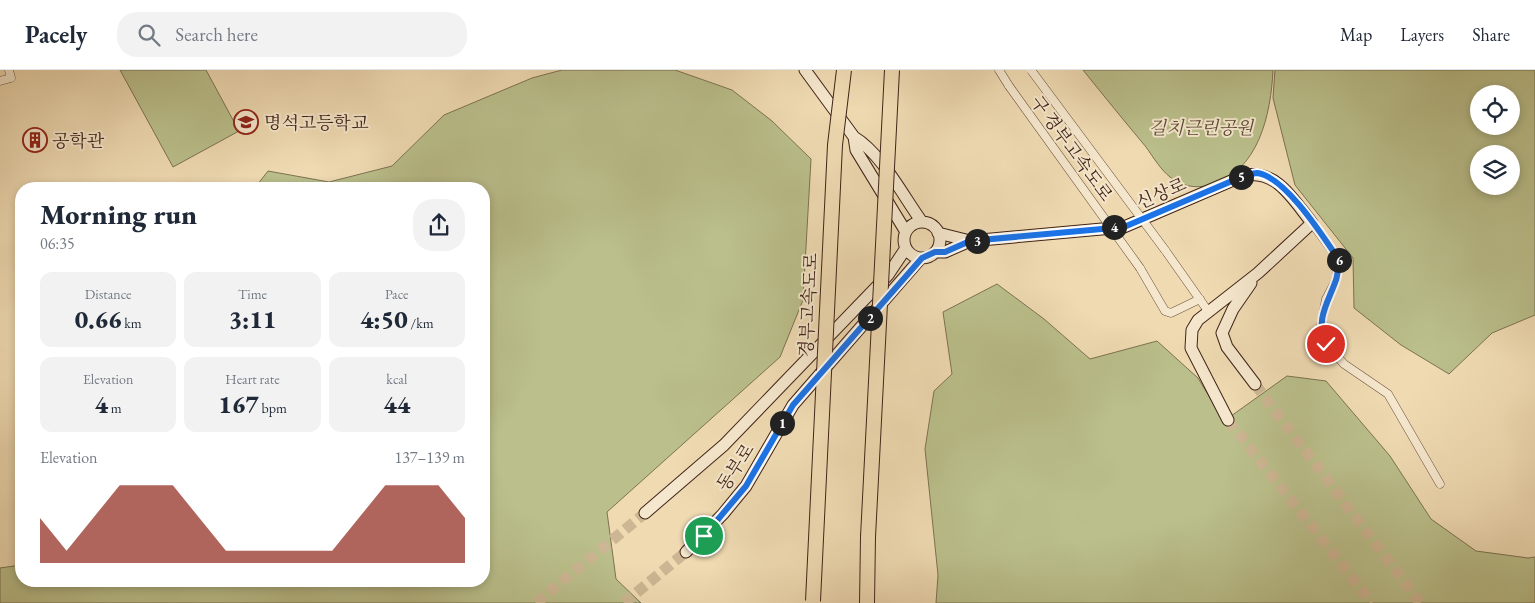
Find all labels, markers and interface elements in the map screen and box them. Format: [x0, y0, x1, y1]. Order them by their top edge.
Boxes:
search box [117, 12, 467, 57]
text: Pacely [25, 19, 87, 50]
icon: search [135, 21, 163, 49]
text: Search here [175, 22, 258, 47]
text: Map [1340, 23, 1372, 46]
text: Layers [1400, 23, 1444, 46]
text: Share [1472, 23, 1510, 46]
map controls [1470, 85, 1520, 195]
button: locate [1470, 85, 1520, 135]
street label: 구 경부고속도로 [1026, 91, 1118, 205]
school or university icon: 명석고등학교 [233, 109, 259, 135]
place label: 명석고등학교 [264, 111, 369, 134]
park label: 길치근린공원 [1149, 116, 1255, 139]
building icon: 공학관 [22, 127, 48, 153]
place label: 공학관 [52, 129, 105, 152]
button: layers [1470, 145, 1520, 195]
pin: 5 [1228, 164, 1254, 190]
text: 5 [1238, 168, 1245, 186]
street label: 신상로 [1132, 172, 1190, 214]
text: Morning run [40, 196, 197, 232]
button: share [413, 199, 465, 251]
pin: 4 [1102, 214, 1126, 240]
text: 4 [1111, 218, 1118, 236]
pin: 3 [964, 228, 990, 254]
text: 3 [974, 232, 981, 250]
text: 06:35 [40, 233, 75, 254]
pin: 6 [1326, 248, 1352, 272]
text: 6 [1336, 251, 1343, 269]
street label: 경부고속도로 [794, 252, 822, 358]
text: Distance [85, 285, 132, 303]
text: Time [238, 285, 267, 303]
text: Pace [385, 285, 409, 303]
text: 0.66 [75, 303, 121, 335]
text: 3:11 [229, 303, 276, 335]
text: 4:50 [360, 303, 408, 335]
pin: 2 [858, 306, 882, 330]
text: 2 [867, 309, 874, 327]
text: km [121, 314, 142, 332]
text: /km [408, 314, 434, 332]
pin [1305, 323, 1347, 365]
icon: check [1312, 330, 1340, 358]
text: Elevation [83, 370, 133, 388]
text: Heart rate [225, 370, 280, 388]
text: kcal [386, 370, 407, 388]
text: 4 [95, 388, 108, 420]
text: 167 [218, 388, 259, 420]
text: 44 [383, 388, 410, 420]
text: m [108, 399, 122, 417]
text: bpm [259, 399, 287, 417]
pin: 1 [770, 410, 794, 436]
text: 1 [779, 414, 786, 432]
street label: 동부로 [711, 439, 759, 495]
text: Elevation [40, 447, 98, 468]
text: 137–139 m [394, 447, 465, 468]
pin [683, 515, 725, 557]
icon: arrive [690, 522, 718, 550]

